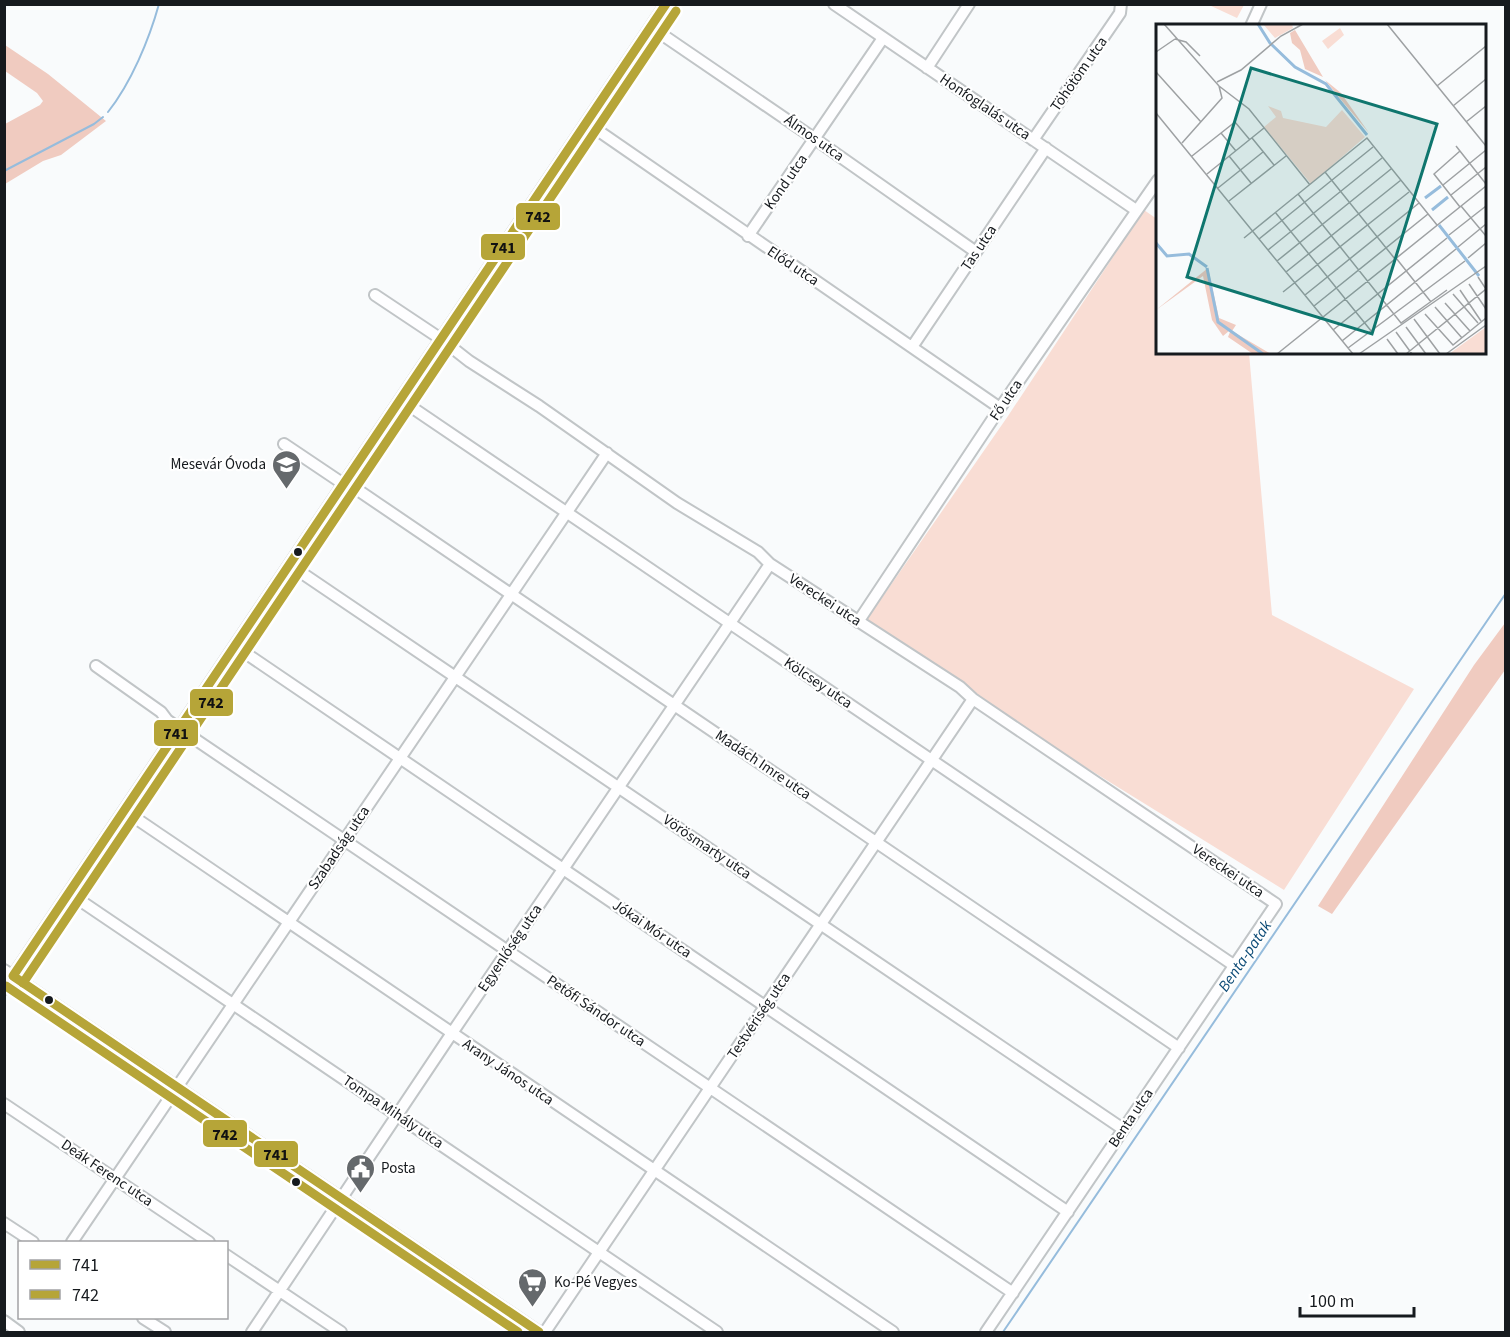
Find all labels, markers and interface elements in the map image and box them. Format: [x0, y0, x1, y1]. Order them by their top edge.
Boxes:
inset map [1156, 24, 1486, 354]
street label: Töhötöm utca [1045, 32, 1113, 116]
street label: Honfoglalás utca [935, 69, 1035, 145]
street label: Álmos utca [780, 110, 848, 166]
street label: Kond utca [759, 150, 813, 214]
line badge: 742 [515, 202, 561, 231]
text: 742 [525, 206, 551, 228]
street label: Tas utca [956, 221, 1002, 275]
line badge: 741 [480, 233, 526, 261]
text: 741 [490, 237, 516, 259]
street label: Előd utca [763, 241, 823, 291]
street label: Fő utca [985, 375, 1027, 425]
school or university icon: Mesevár Óvoda [271, 448, 303, 490]
place label: Mesevár Óvoda [170, 454, 266, 475]
unlabelled marker [292, 546, 304, 558]
street label: Vereckei utca [785, 569, 865, 631]
street label: Kölcsey utca [780, 652, 856, 714]
line badge: 742 [189, 688, 234, 717]
text: 742 [198, 692, 224, 714]
line badge: 741 [153, 719, 199, 747]
text: 741 [163, 723, 189, 745]
street label: Madách Imre utca [711, 725, 815, 805]
street label: Szabadság utca [303, 802, 375, 894]
street label: Vörösmarty utca [659, 810, 755, 884]
street label: Vereckei utca [1188, 839, 1268, 903]
street label: Jókai Mór utca [608, 895, 696, 963]
street label: Egyenlőség utca [473, 900, 547, 996]
water label: Benta-patak [1213, 916, 1277, 996]
street label: Testvériség utca [722, 969, 796, 1063]
street label: Petőfi Sándor utca [542, 970, 650, 1052]
unlabelled marker [43, 994, 55, 1006]
street label: Arany János utca [458, 1034, 558, 1110]
street label: Tompa Mihály utca [338, 1070, 448, 1154]
street label: Benta utca [1104, 1084, 1158, 1152]
line badge: 742 [202, 1119, 248, 1148]
text: 742 [212, 1124, 238, 1146]
street label: Deák Ferenc utca [57, 1134, 157, 1212]
line badge: 741 [253, 1140, 299, 1168]
text: 741 [263, 1144, 289, 1166]
public building icon: Posta [344, 1152, 376, 1194]
place label: Posta [381, 1158, 416, 1179]
unlabelled marker [290, 1176, 302, 1188]
legend [18, 1241, 228, 1319]
text: 741 [72, 1253, 99, 1278]
supermarket icon: Ko-Pé Vegyes [517, 1266, 549, 1308]
place label: Ko-Pé Vegyes [554, 1272, 637, 1293]
scale bar [1300, 1280, 1414, 1318]
text: 742 [72, 1283, 99, 1308]
text: 100 m [1309, 1289, 1354, 1314]

